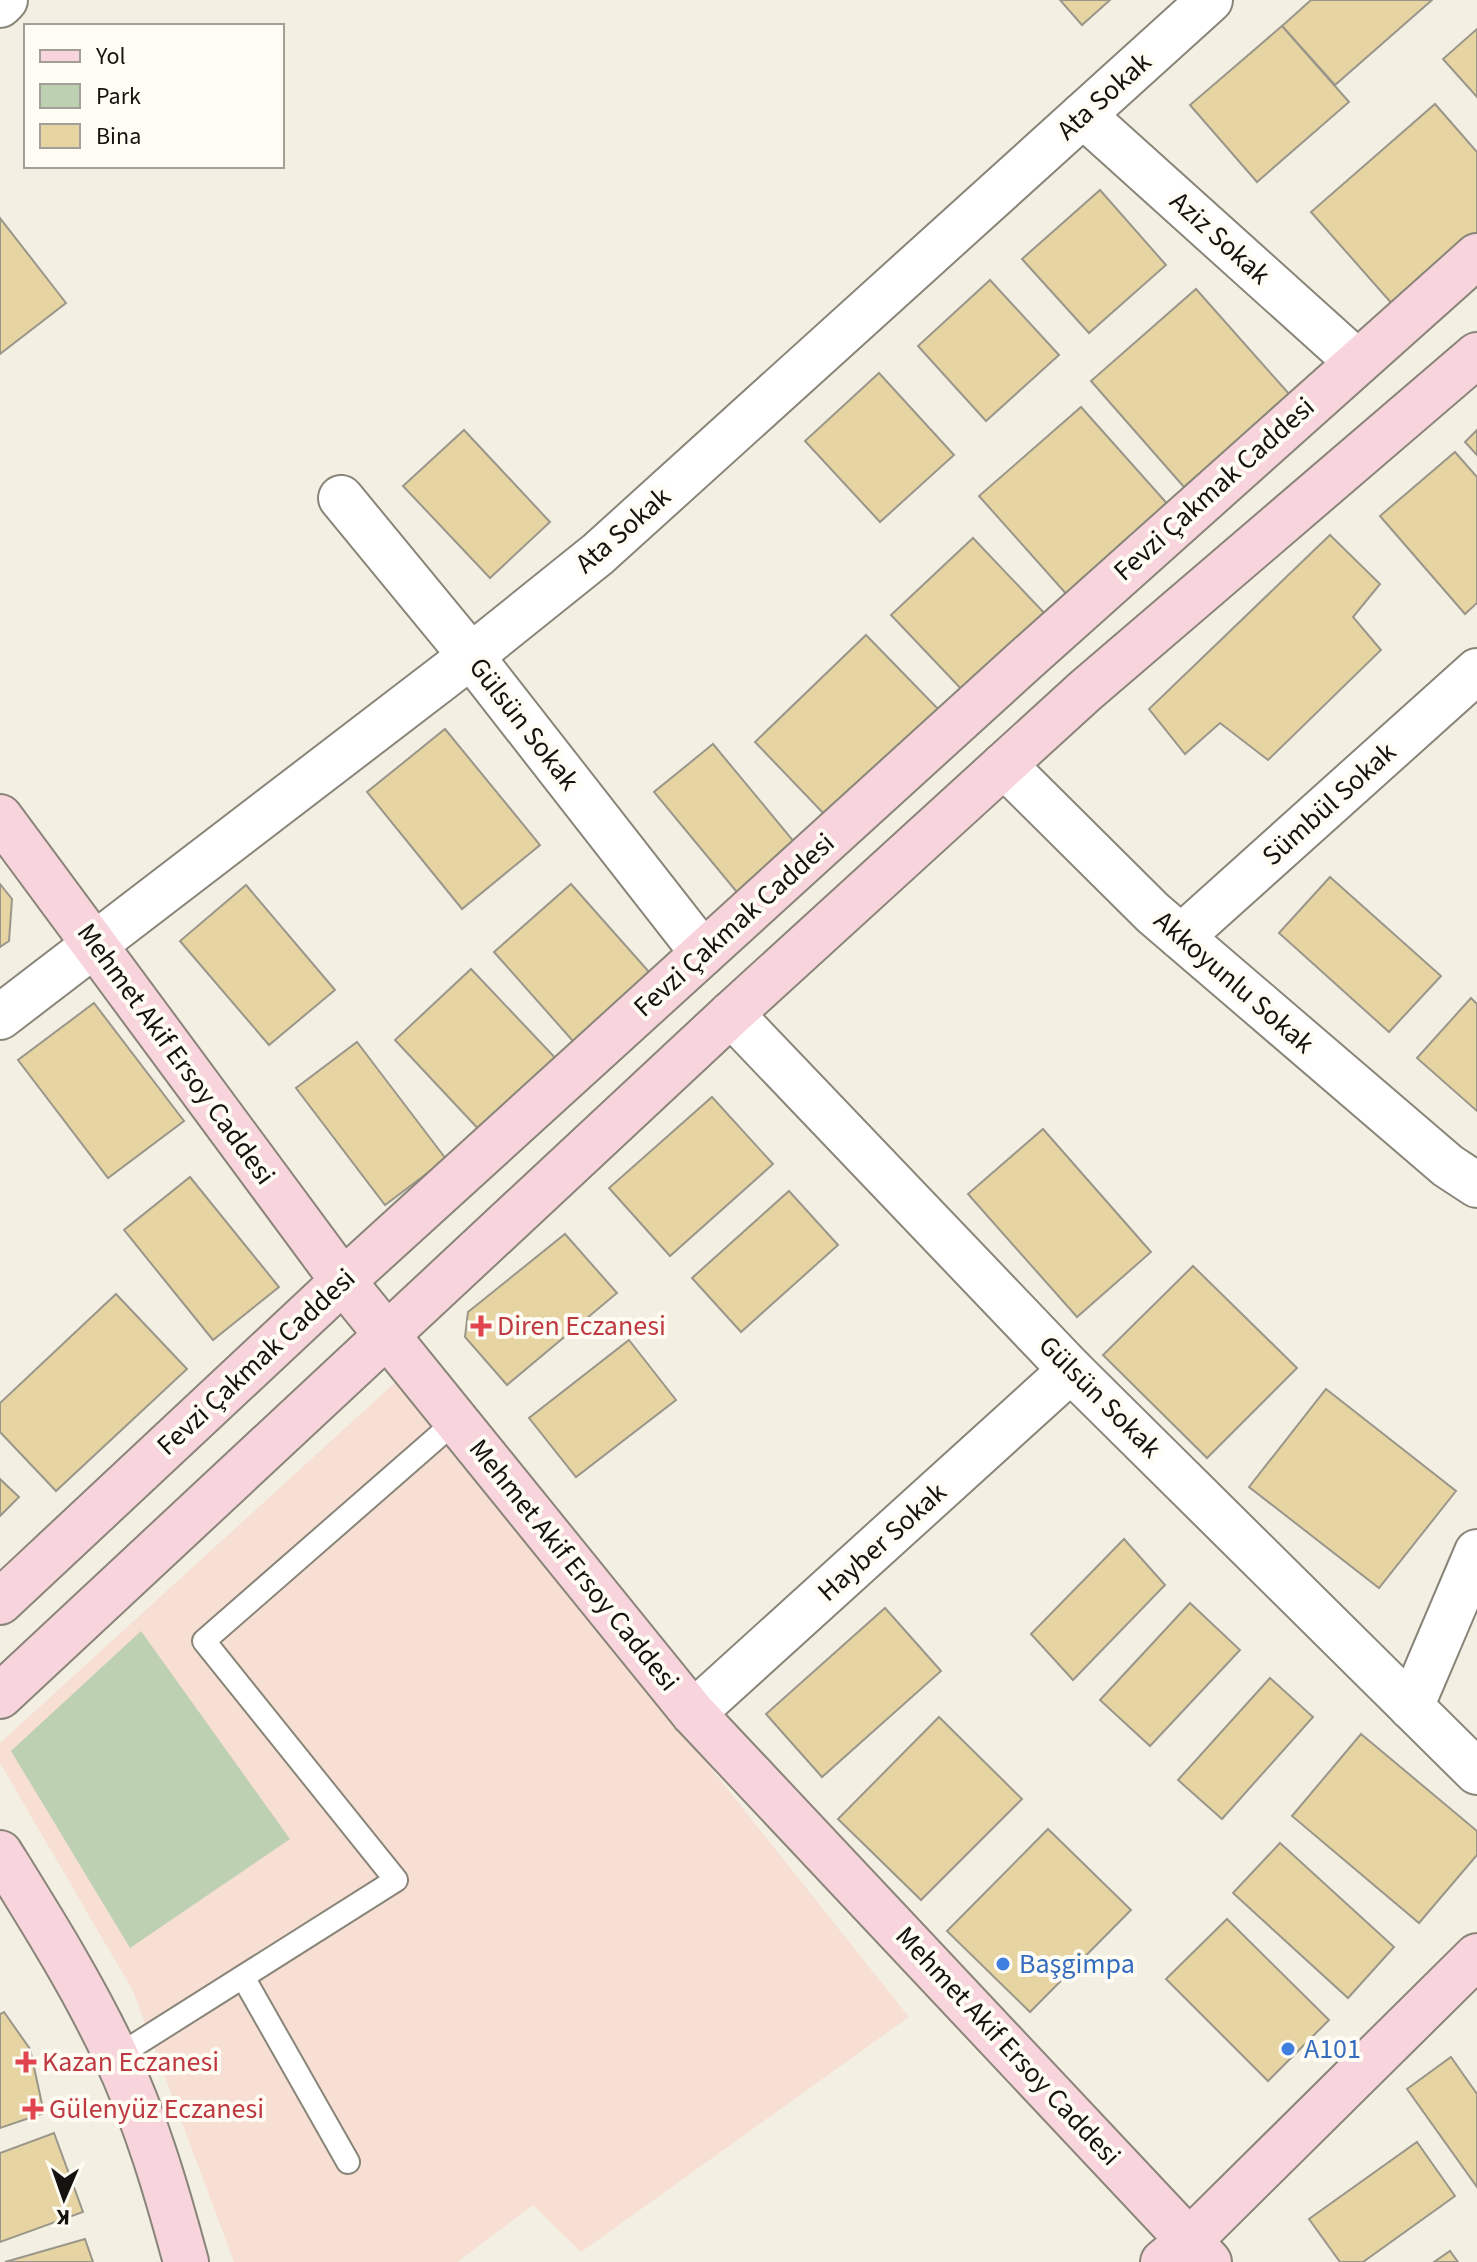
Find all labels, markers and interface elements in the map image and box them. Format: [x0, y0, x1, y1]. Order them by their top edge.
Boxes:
legend [24, 24, 284, 168]
text: Yol [95, 39, 126, 74]
street label: Ata Sokak [1048, 43, 1160, 149]
text: Park [96, 79, 141, 114]
text: Bina [96, 119, 141, 154]
street label: Aziz Sokak [1161, 182, 1279, 294]
street label: Fevzi Çakmak Caddesi [1104, 388, 1324, 590]
street label: Ata Sokak [566, 477, 680, 583]
street label: Gülsün Sokak [459, 649, 589, 799]
street label: Sümbül Sokak [1253, 733, 1405, 875]
street label: Fevzi Çakmak Caddesi [624, 824, 844, 1026]
street label: Akkoyunlu Sokak [1145, 901, 1323, 1063]
street label: Mehmet Akif Ersoy Caddesi [67, 915, 285, 1193]
street label: Fevzi Çakmak Caddesi [148, 1259, 364, 1465]
place label: Diren Eczanesi [497, 1306, 666, 1346]
marker: Diren Eczanesi [472, 1317, 490, 1335]
street label: Gülsün Sokak [1030, 1327, 1171, 1468]
street label: Mehmet Akif Ersoy Caddesi [459, 1430, 689, 1700]
street label: Hayber Sokak [808, 1473, 956, 1611]
street label: Mehmet Akif Ersoy Caddesi [886, 1917, 1130, 2175]
place label: Başgimpa [1019, 1944, 1135, 1984]
marker: Başgimpa [994, 1955, 1012, 1973]
place label: A101 [1304, 2029, 1361, 2069]
marker: A101 [1279, 2040, 1297, 2058]
place label: Kazan Eczanesi [42, 2042, 219, 2082]
marker: Kazan Eczanesi [17, 2053, 35, 2071]
place label: Gülenyüz Eczanesi [49, 2089, 264, 2129]
marker: Gülenyüz Eczanesi [24, 2100, 42, 2118]
north arrow [24, 2158, 104, 2238]
text: K [56, 2201, 71, 2233]

